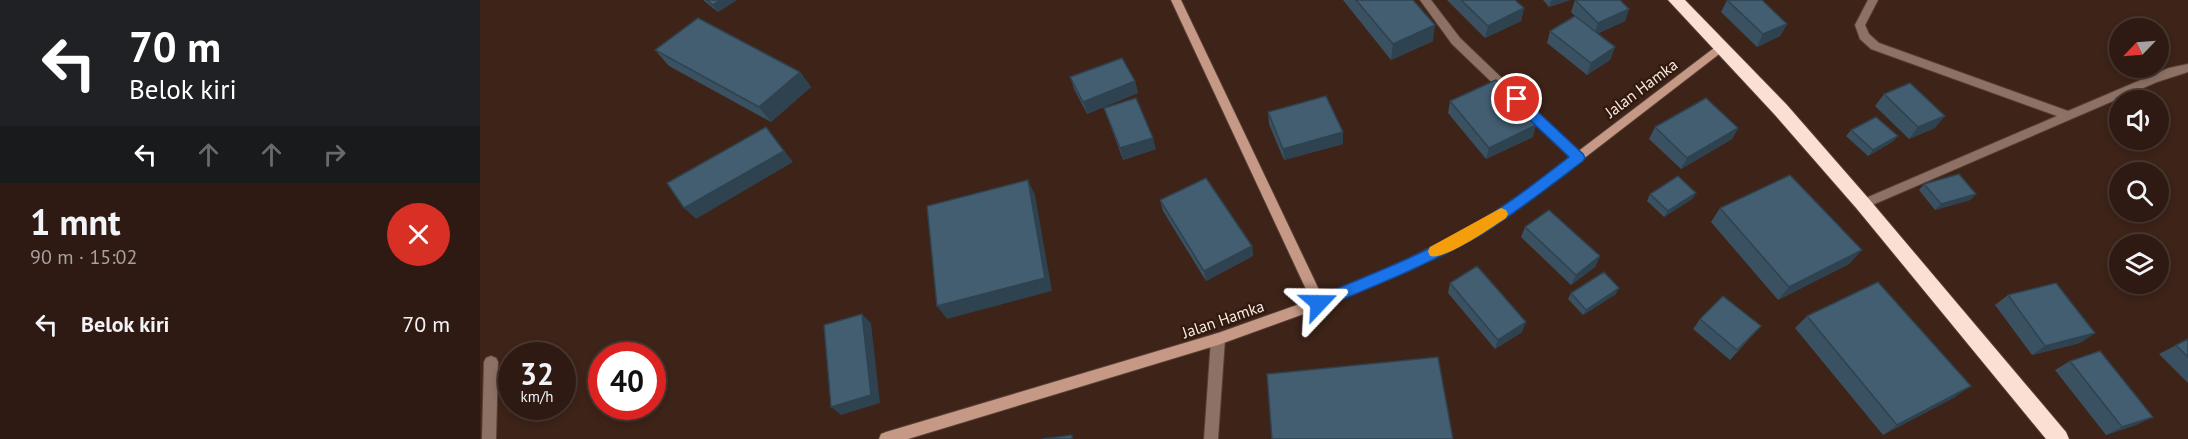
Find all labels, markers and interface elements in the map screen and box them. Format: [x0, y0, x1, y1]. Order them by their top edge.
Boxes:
north arrow [2109, 18, 2169, 78]
map controls [2109, 18, 2169, 294]
text: 70 m [129, 19, 221, 74]
icon: left [30, 24, 108, 102]
street label: Jalan Hamka [1600, 54, 1681, 122]
text: Belok kiri [129, 72, 237, 106]
pin [1491, 73, 1542, 124]
icon: arrive [1500, 82, 1533, 115]
button: sound [2109, 90, 2169, 150]
icon: left [129, 138, 162, 171]
icon: ahead [192, 138, 225, 171]
icon: ahead [255, 138, 288, 171]
icon: right [318, 138, 351, 171]
button: search [2109, 162, 2169, 222]
text: 1 mnt [30, 198, 121, 245]
button: close [387, 203, 450, 266]
button: layers [2109, 234, 2169, 294]
text: 90 m · 15:02 [30, 244, 137, 270]
position arrow [1287, 271, 1351, 335]
street label: Jalan Hamka [1178, 296, 1267, 343]
icon: left [30, 308, 63, 341]
text: Belok kiri [81, 310, 170, 338]
text: 70 m [402, 310, 450, 338]
speed limit sign: 40 [588, 342, 666, 420]
text: 32 [520, 354, 554, 393]
text: km/h [521, 387, 553, 406]

